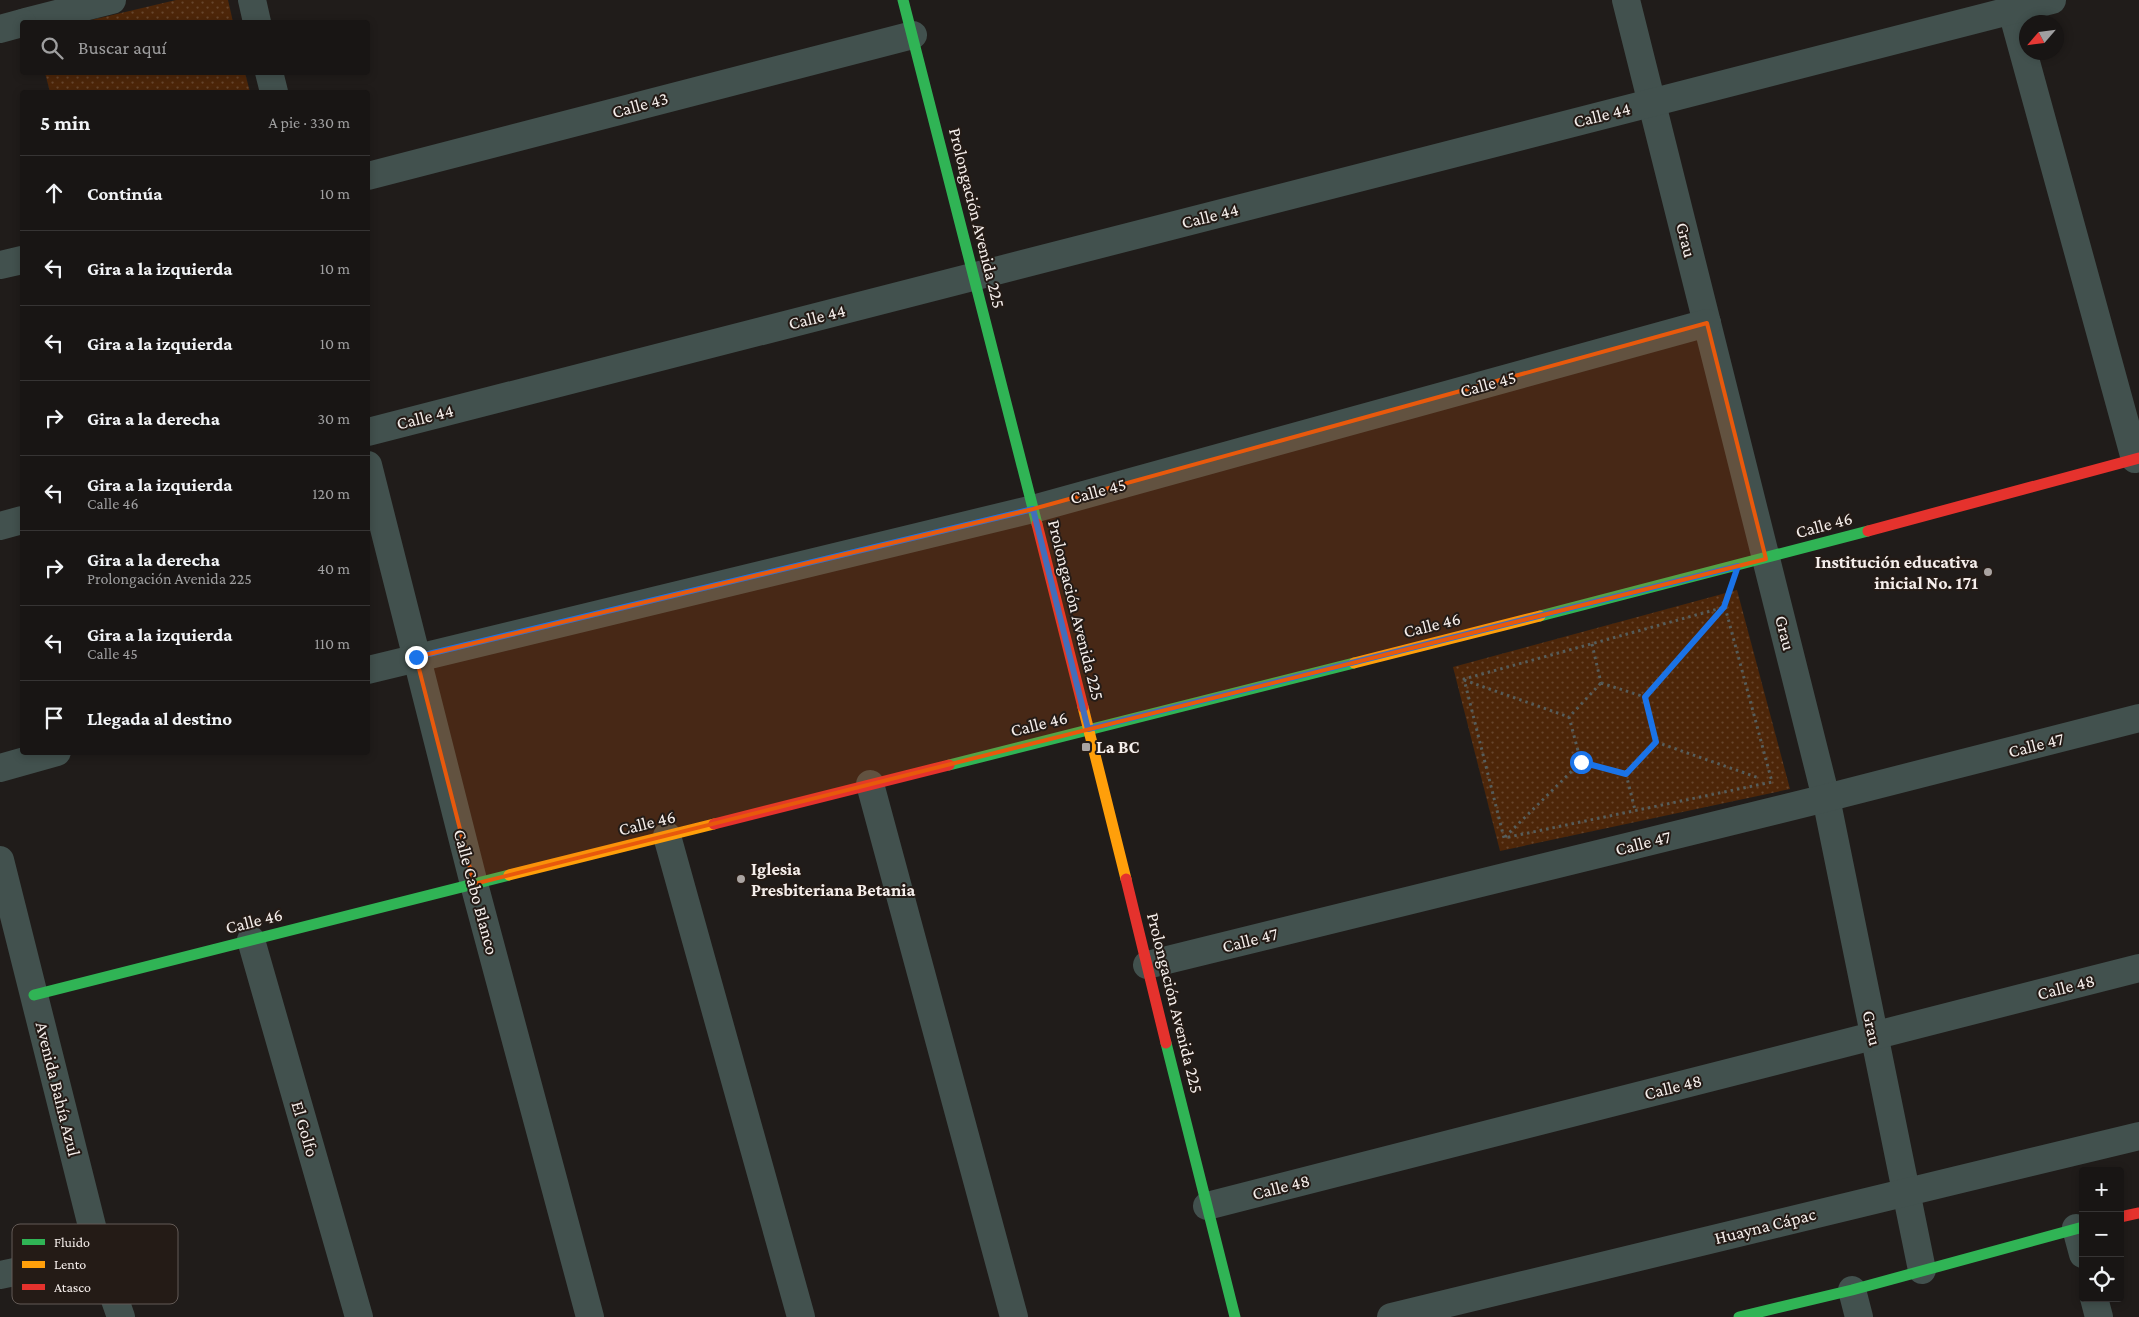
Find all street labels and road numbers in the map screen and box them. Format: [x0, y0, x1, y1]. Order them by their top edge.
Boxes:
street label: Calle 43 [610, 88, 670, 122]
street label: Calle 44 [1571, 98, 1633, 132]
street label: Prolongación Avenida 225 [945, 126, 1009, 310]
street label: Calle 44 [1179, 199, 1241, 233]
street label: Grau [1672, 220, 1700, 260]
street label: Calle 44 [786, 300, 848, 334]
street label: Calle 45 [1458, 367, 1518, 401]
street label: Calle 44 [394, 400, 456, 434]
street label: Calle 45 [1068, 474, 1128, 508]
street label: Calle 46 [1793, 508, 1855, 542]
street label: Prolongación Avenida 225 [1044, 518, 1108, 702]
street label: Calle 46 [1401, 608, 1463, 642]
street label: Grau [1771, 613, 1799, 653]
street label: Calle 46 [1008, 707, 1070, 741]
street label: Calle 47 [2006, 728, 2066, 762]
street label: Calle 46 [616, 806, 678, 840]
street label: Calle 47 [1613, 826, 1673, 860]
street label: Calle Cabo Blanco [450, 827, 502, 957]
street label: Calle 46 [223, 904, 285, 938]
street label: Prolongación Avenida 225 [1143, 911, 1207, 1095]
street label: Calle 47 [1220, 923, 1280, 957]
street label: Calle 48 [2035, 970, 2097, 1004]
street label: Grau [1859, 1009, 1886, 1048]
street label: Avenida Bahía Azul [32, 1020, 84, 1159]
street label: Calle 48 [1642, 1070, 1704, 1104]
street label: El Golfo [288, 1099, 323, 1159]
street label: Calle 48 [1250, 1170, 1312, 1204]
street label: Huayna Cápac [1712, 1204, 1818, 1248]

